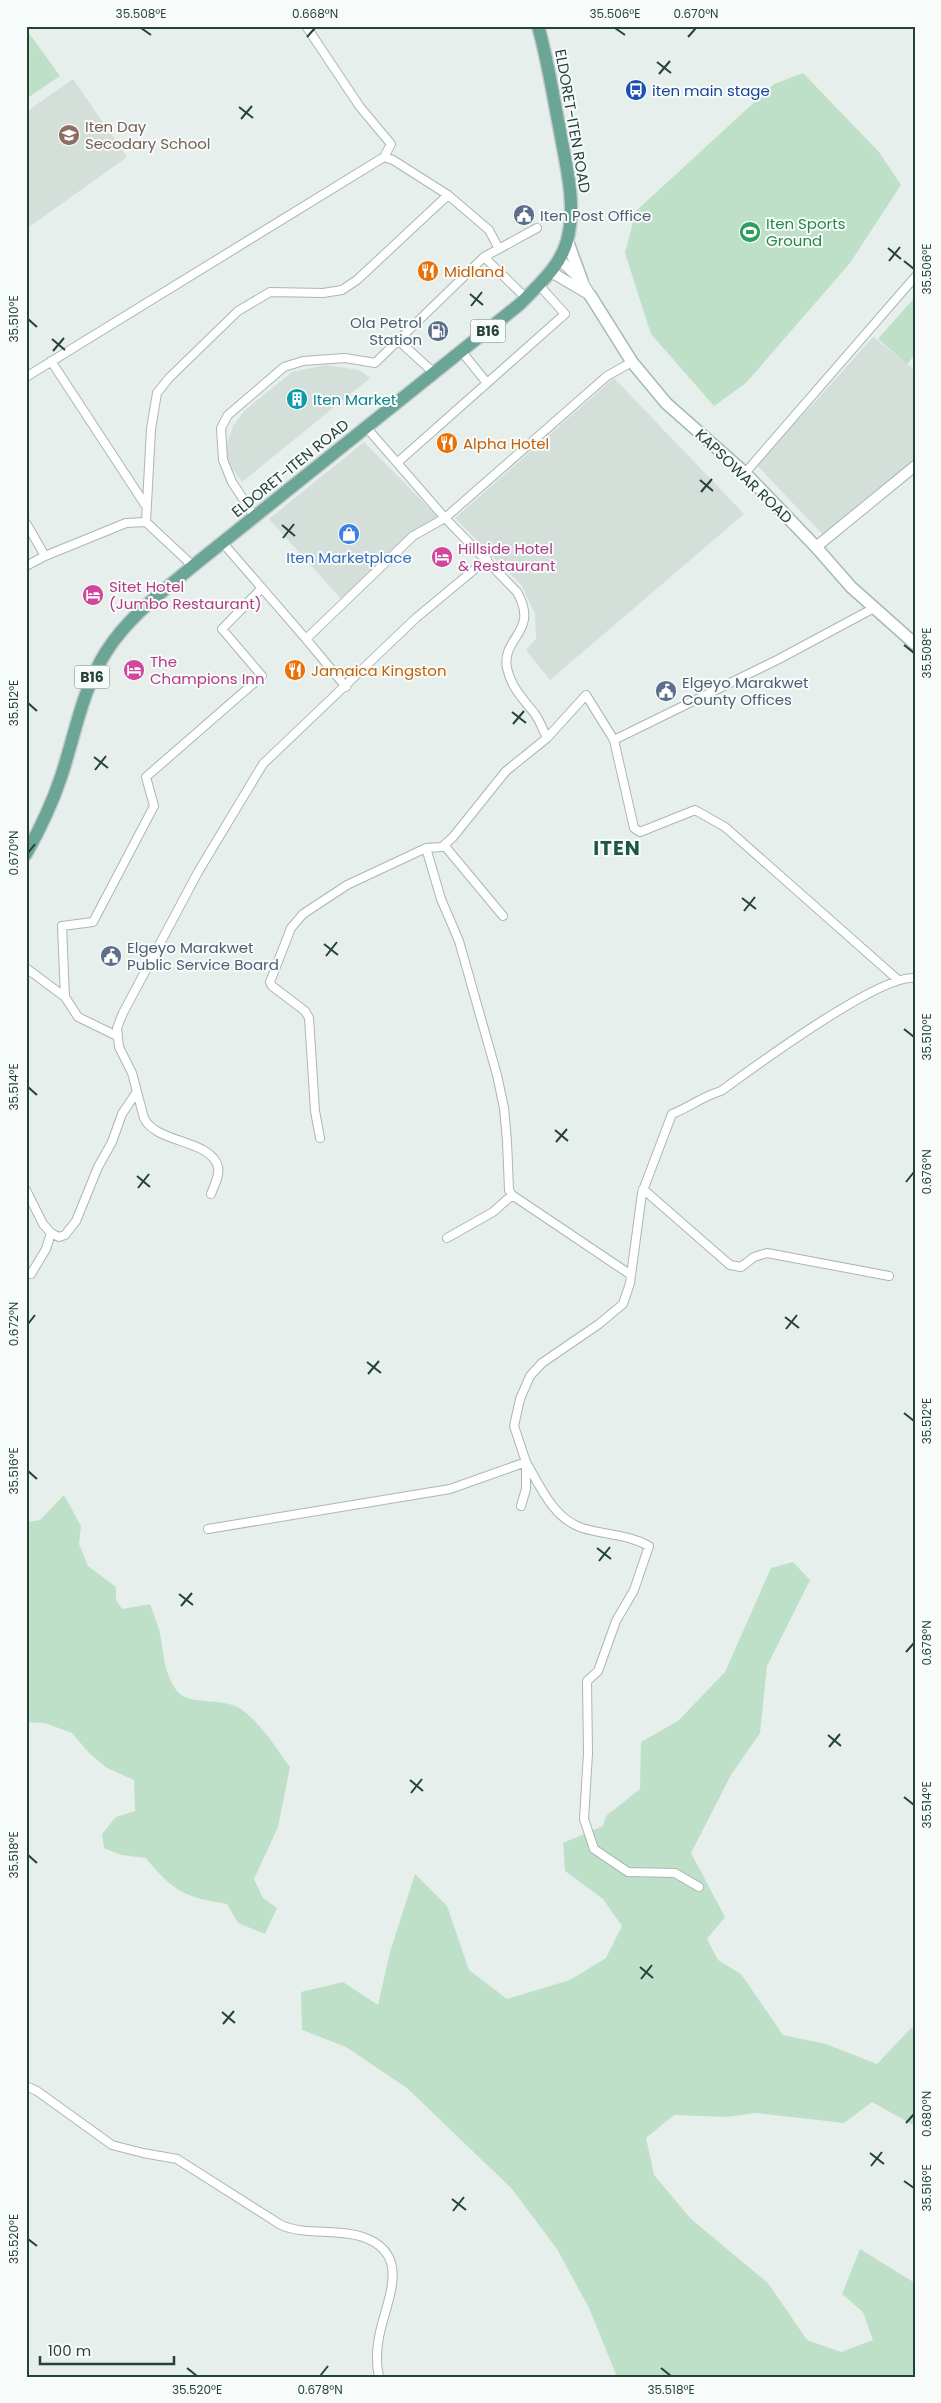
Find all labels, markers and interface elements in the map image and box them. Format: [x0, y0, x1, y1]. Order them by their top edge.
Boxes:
text: 35.508°E [116, 5, 166, 22]
text: 0.668°N [292, 5, 338, 22]
text: 35.506°E [590, 5, 640, 22]
text: 0.670°N [673, 5, 719, 22]
street label: ELDORET-ITEN ROAD [550, 48, 596, 194]
bus stop icon: iten main stage [624, 78, 648, 102]
place label: iten main stage [652, 80, 770, 101]
place label: Iten Day Secodary School [85, 116, 211, 154]
school or university icon: Iten Day Secodary School [57, 123, 81, 147]
public building icon: Iten Post Office [512, 203, 536, 227]
place label: Iten Post Office [540, 205, 651, 226]
place label: Iten Sports Ground [766, 213, 846, 251]
sports icon: Iten Sports Ground [738, 220, 762, 244]
text: 35.506°E [918, 244, 935, 294]
restaurant icon: Midland [416, 259, 440, 283]
place label: Midland [444, 261, 504, 282]
text: 35.510°E [5, 295, 22, 343]
place label: Ola Petrol Station [350, 312, 422, 350]
fuel station icon: Ola Petrol Station [426, 319, 450, 343]
road number: B16 [470, 320, 506, 342]
building icon: Iten Market [285, 387, 309, 411]
place label: Iten Market [313, 389, 396, 410]
street label: ELDORET-ITEN ROAD [227, 414, 353, 522]
street label: KAPSOWAR ROAD [691, 424, 797, 528]
restaurant icon: Alpha Hotel [435, 431, 459, 455]
place label: Alpha Hotel [463, 433, 549, 454]
shop icon: Iten Marketplace [337, 522, 361, 546]
place label: Hillside Hotel & Restaurant [458, 538, 555, 576]
hotel icon: Hillside Hotel & Restaurant [430, 545, 454, 569]
place label: Iten Marketplace [286, 547, 412, 568]
place label: Sitet Hotel (Jumbo Restaurant) [109, 576, 262, 614]
hotel icon: Sitet Hotel (Jumbo Restaurant) [81, 583, 105, 607]
text: 35.508°E [918, 628, 935, 678]
place label: The Champions Inn [150, 651, 265, 689]
hotel icon: The Champions Inn [122, 658, 146, 682]
restaurant icon: Jamaica Kingston [283, 658, 307, 682]
place label: Jamaica Kingston [311, 660, 447, 681]
road number: B16 [74, 666, 110, 689]
place label: Elgeyo Marakwet County Offices [682, 672, 808, 710]
public building icon: Elgeyo Marakwet County Offices [654, 679, 678, 703]
text: 35.512°E [5, 680, 22, 726]
text: 0.670°N [5, 830, 22, 876]
district label: ITEN [593, 834, 641, 862]
place label: Elgeyo Marakwet Public Service Board [127, 937, 279, 975]
public building icon: Elgeyo Marakwet Public Service Board [99, 944, 123, 968]
text: 35.510°E [918, 1013, 935, 1061]
text: 35.514°E [5, 1063, 22, 1111]
text: 0.676°N [918, 1149, 935, 1195]
text: 0.672°N [5, 1302, 22, 1346]
text: 35.512°E [918, 1398, 935, 1444]
text: 35.516°E [5, 1447, 22, 1495]
text: 0.678°N [918, 1620, 935, 1666]
text: 35.514°E [918, 1781, 935, 1829]
text: 35.518°E [5, 1831, 22, 1879]
text: 0.680°N [918, 2091, 935, 2137]
text: 35.516°E [918, 2164, 935, 2212]
text: 35.520°E [5, 2214, 22, 2264]
scale bar [40, 2333, 174, 2365]
text: 100 m [48, 2340, 91, 2361]
text: 35.520°E [172, 2381, 222, 2398]
text: 0.678°N [297, 2381, 343, 2398]
text: 35.518°E [647, 2381, 695, 2398]

